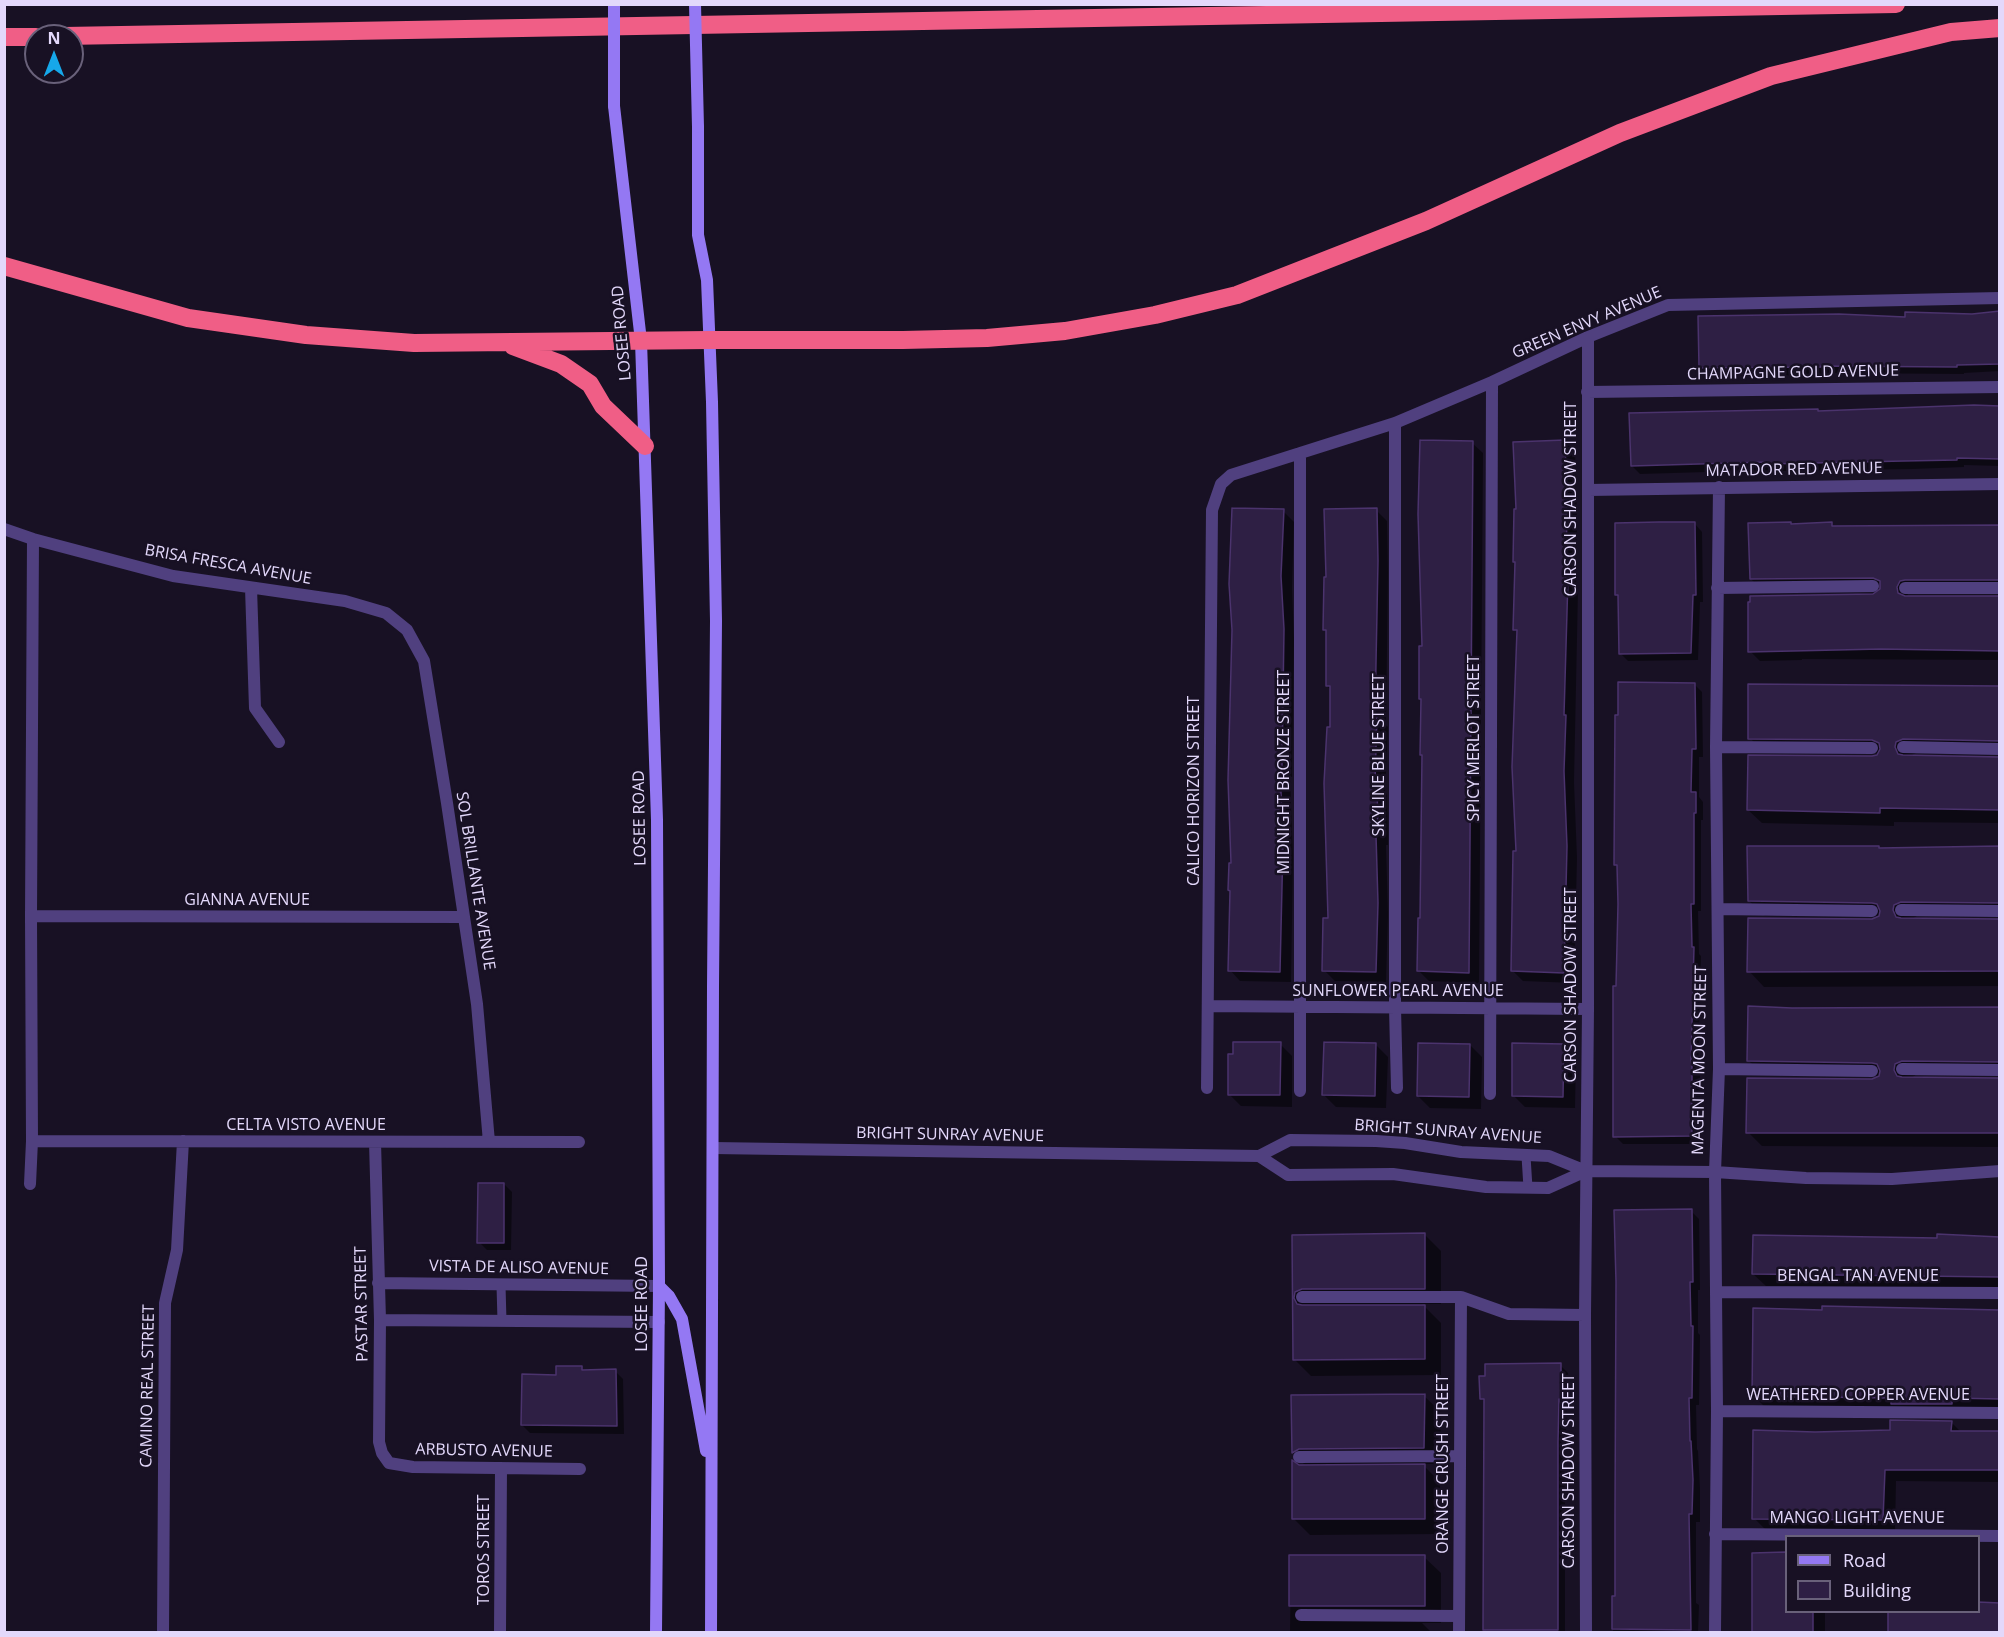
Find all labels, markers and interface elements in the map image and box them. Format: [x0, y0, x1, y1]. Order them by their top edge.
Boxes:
north arrow [24, 24, 84, 84]
text: N [47, 27, 61, 49]
street label: GREEN ENVY AVENUE [1510, 283, 1664, 363]
street label: LOSEE ROAD [608, 285, 636, 381]
street label: CHAMPAGNE GOLD AVENUE [1687, 362, 1899, 384]
street label: CARSON SHADOW STREET [1561, 401, 1581, 597]
street label: MATADOR RED AVENUE [1705, 459, 1883, 481]
street label: BRISA FRESCA AVENUE [143, 541, 313, 589]
street label: SPICY MERLOT STREET [1464, 654, 1484, 822]
street label: MIDNIGHT BRONZE STREET [1274, 670, 1294, 874]
street label: SKYLINE BLUE STREET [1369, 674, 1389, 836]
street label: CALICO HORIZON STREET [1184, 696, 1204, 886]
street label: LOSEE ROAD [630, 770, 650, 866]
street label: SOL BRILLANTE AVENUE [451, 790, 499, 972]
street label: CARSON SHADOW STREET [1561, 887, 1581, 1083]
street label: GIANNA AVENUE [184, 890, 310, 910]
street label: MAGENTA MOON STREET [1689, 965, 1711, 1155]
street label: SUNFLOWER PEARL AVENUE [1292, 981, 1504, 1001]
street label: CELTA VISTO AVENUE [226, 1115, 386, 1135]
street label: BRIGHT SUNRAY AVENUE [1354, 1116, 1542, 1148]
street label: BRIGHT SUNRAY AVENUE [856, 1124, 1044, 1146]
street label: PASTAR STREET [351, 1246, 373, 1362]
street label: LOSEE ROAD [632, 1256, 652, 1352]
street label: VISTA DE ALISO AVENUE [429, 1257, 609, 1279]
street label: BENGAL TAN AVENUE [1777, 1266, 1939, 1286]
street label: CAMINO REAL STREET [137, 1304, 159, 1468]
street label: CARSON SHADOW STREET [1559, 1373, 1579, 1569]
street label: ORANGE CRUSH STREET [1433, 1374, 1453, 1554]
street label: WEATHERED COPPER AVENUE [1746, 1385, 1970, 1405]
street label: ARBUSTO AVENUE [415, 1440, 553, 1462]
street label: TOROS STREET [474, 1495, 494, 1605]
street label: MANGO LIGHT AVENUE [1769, 1508, 1945, 1528]
legend [1785, 1535, 1980, 1613]
text: Road [1843, 1548, 1886, 1572]
text: Building [1843, 1578, 1911, 1602]

